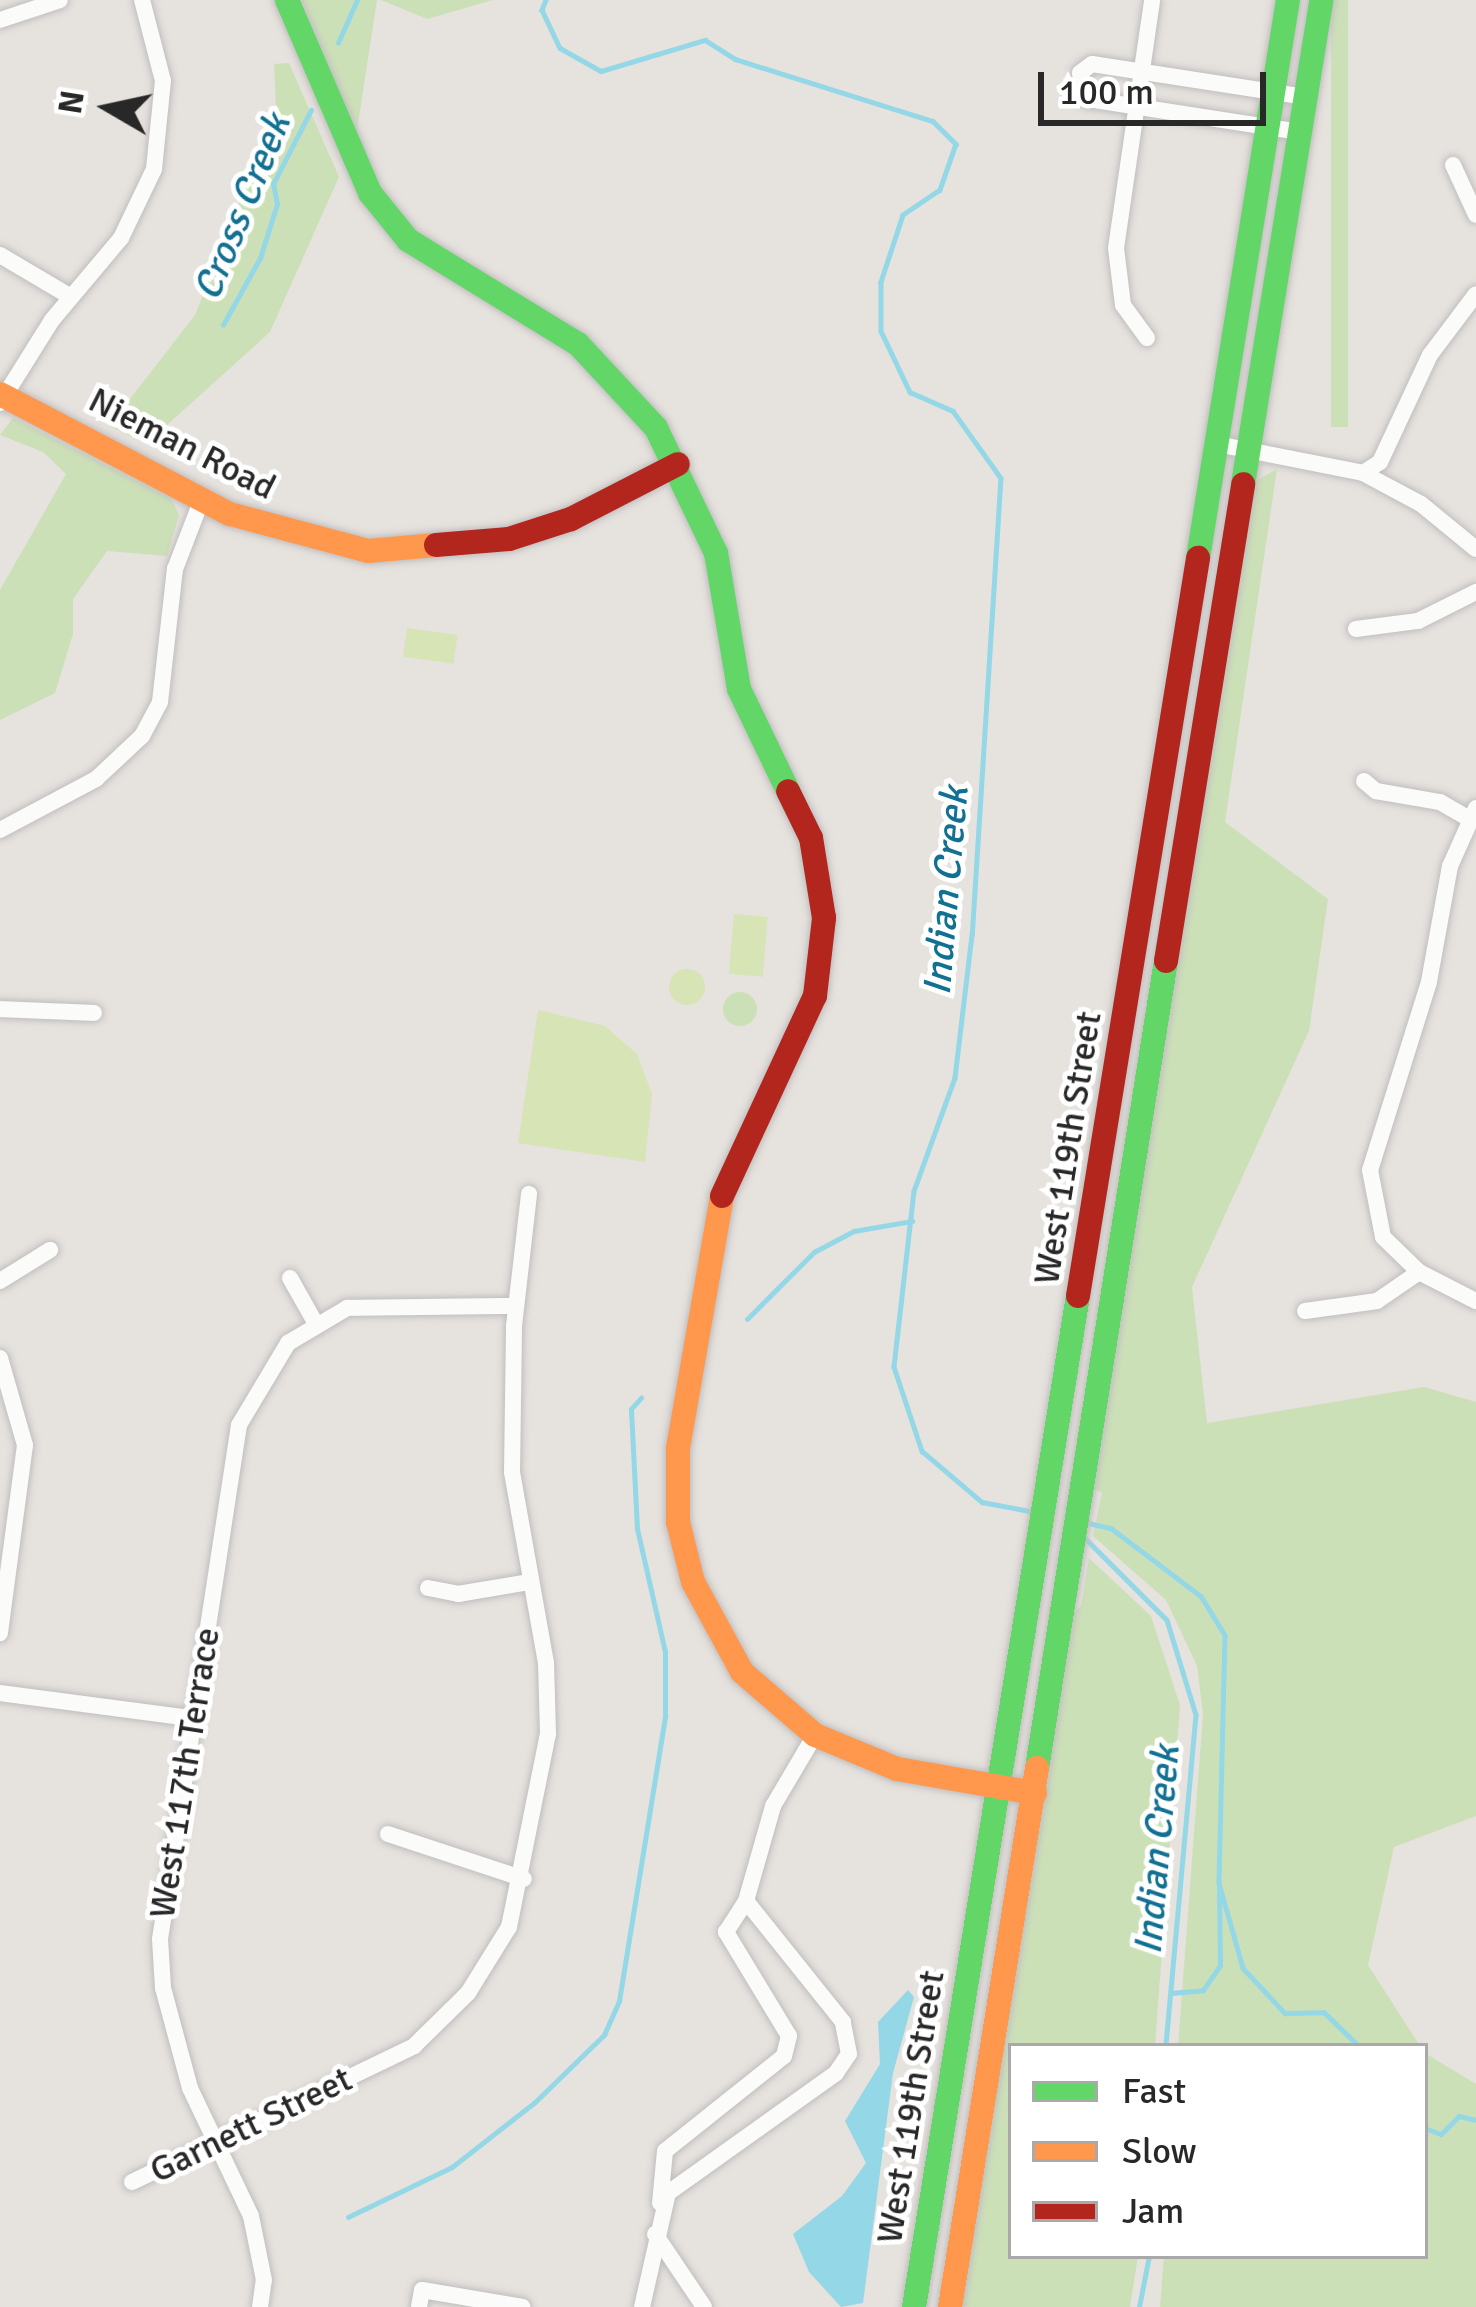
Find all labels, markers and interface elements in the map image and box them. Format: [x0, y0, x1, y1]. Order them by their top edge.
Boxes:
north arrow [48, 48, 168, 168]
scale bar [1044, 48, 1272, 122]
text: 100 m [1059, 70, 1154, 115]
text: N [50, 88, 94, 117]
water label: Cross Creek [184, 107, 300, 307]
street label: Nieman Road [81, 378, 283, 510]
water label: Indian Creek [914, 785, 978, 997]
street label: West 119th Street [1025, 1008, 1111, 1288]
street label: West 117th Terrace [141, 1625, 229, 1921]
water label: Indian Creek [1125, 1744, 1189, 1956]
street label: West 119th Street [868, 1967, 954, 2247]
legend [1008, 2043, 1428, 2259]
street label: Garnett Street [143, 2058, 359, 2192]
text: Fast [1122, 2069, 1186, 2114]
text: Slow [1122, 2129, 1197, 2174]
text: Jam [1122, 2189, 1184, 2234]

